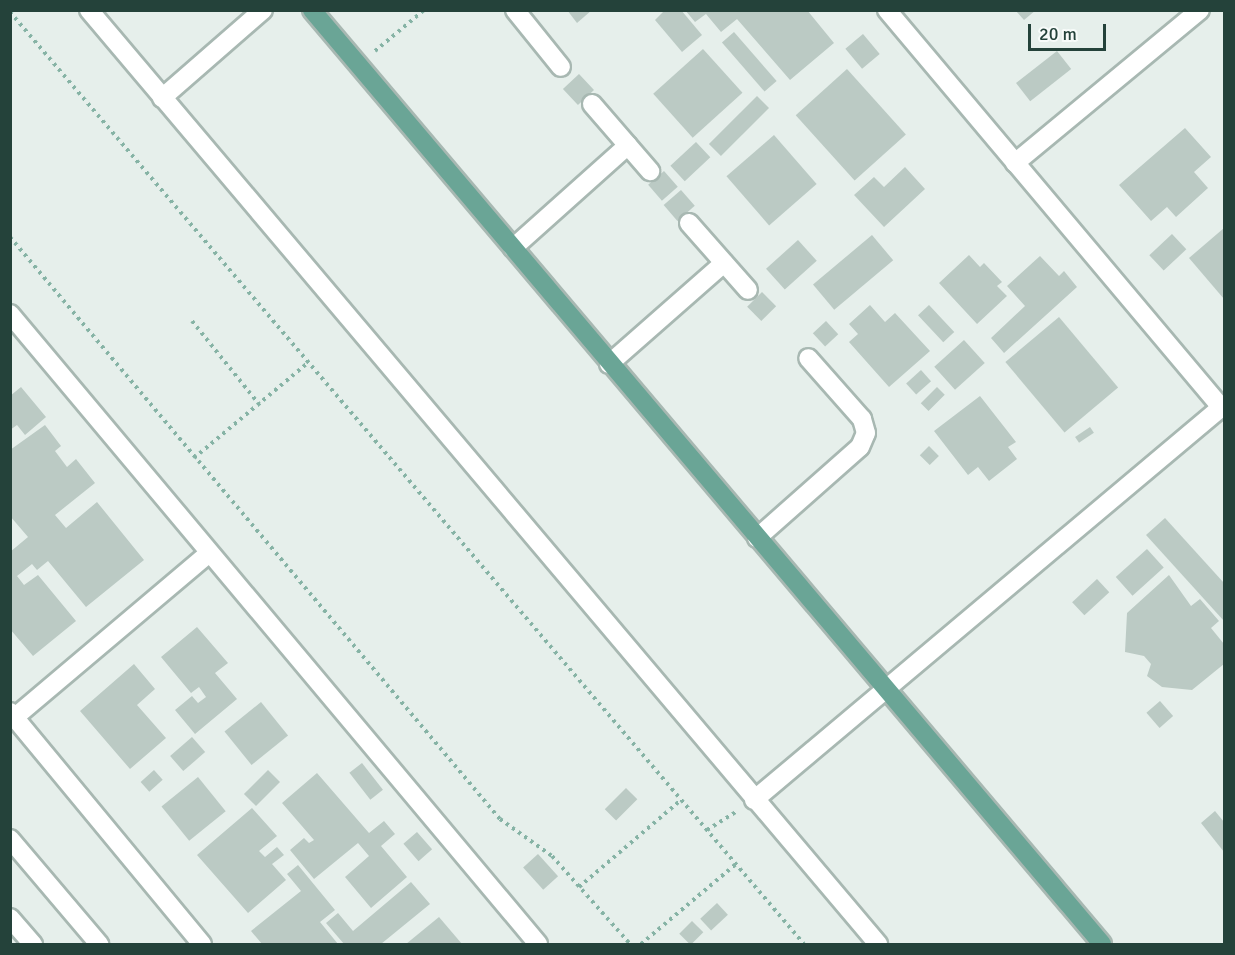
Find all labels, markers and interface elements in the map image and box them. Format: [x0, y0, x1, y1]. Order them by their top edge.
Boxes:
scale bar [1031, 12, 1109, 50]
text: 20 m [1039, 23, 1077, 45]

